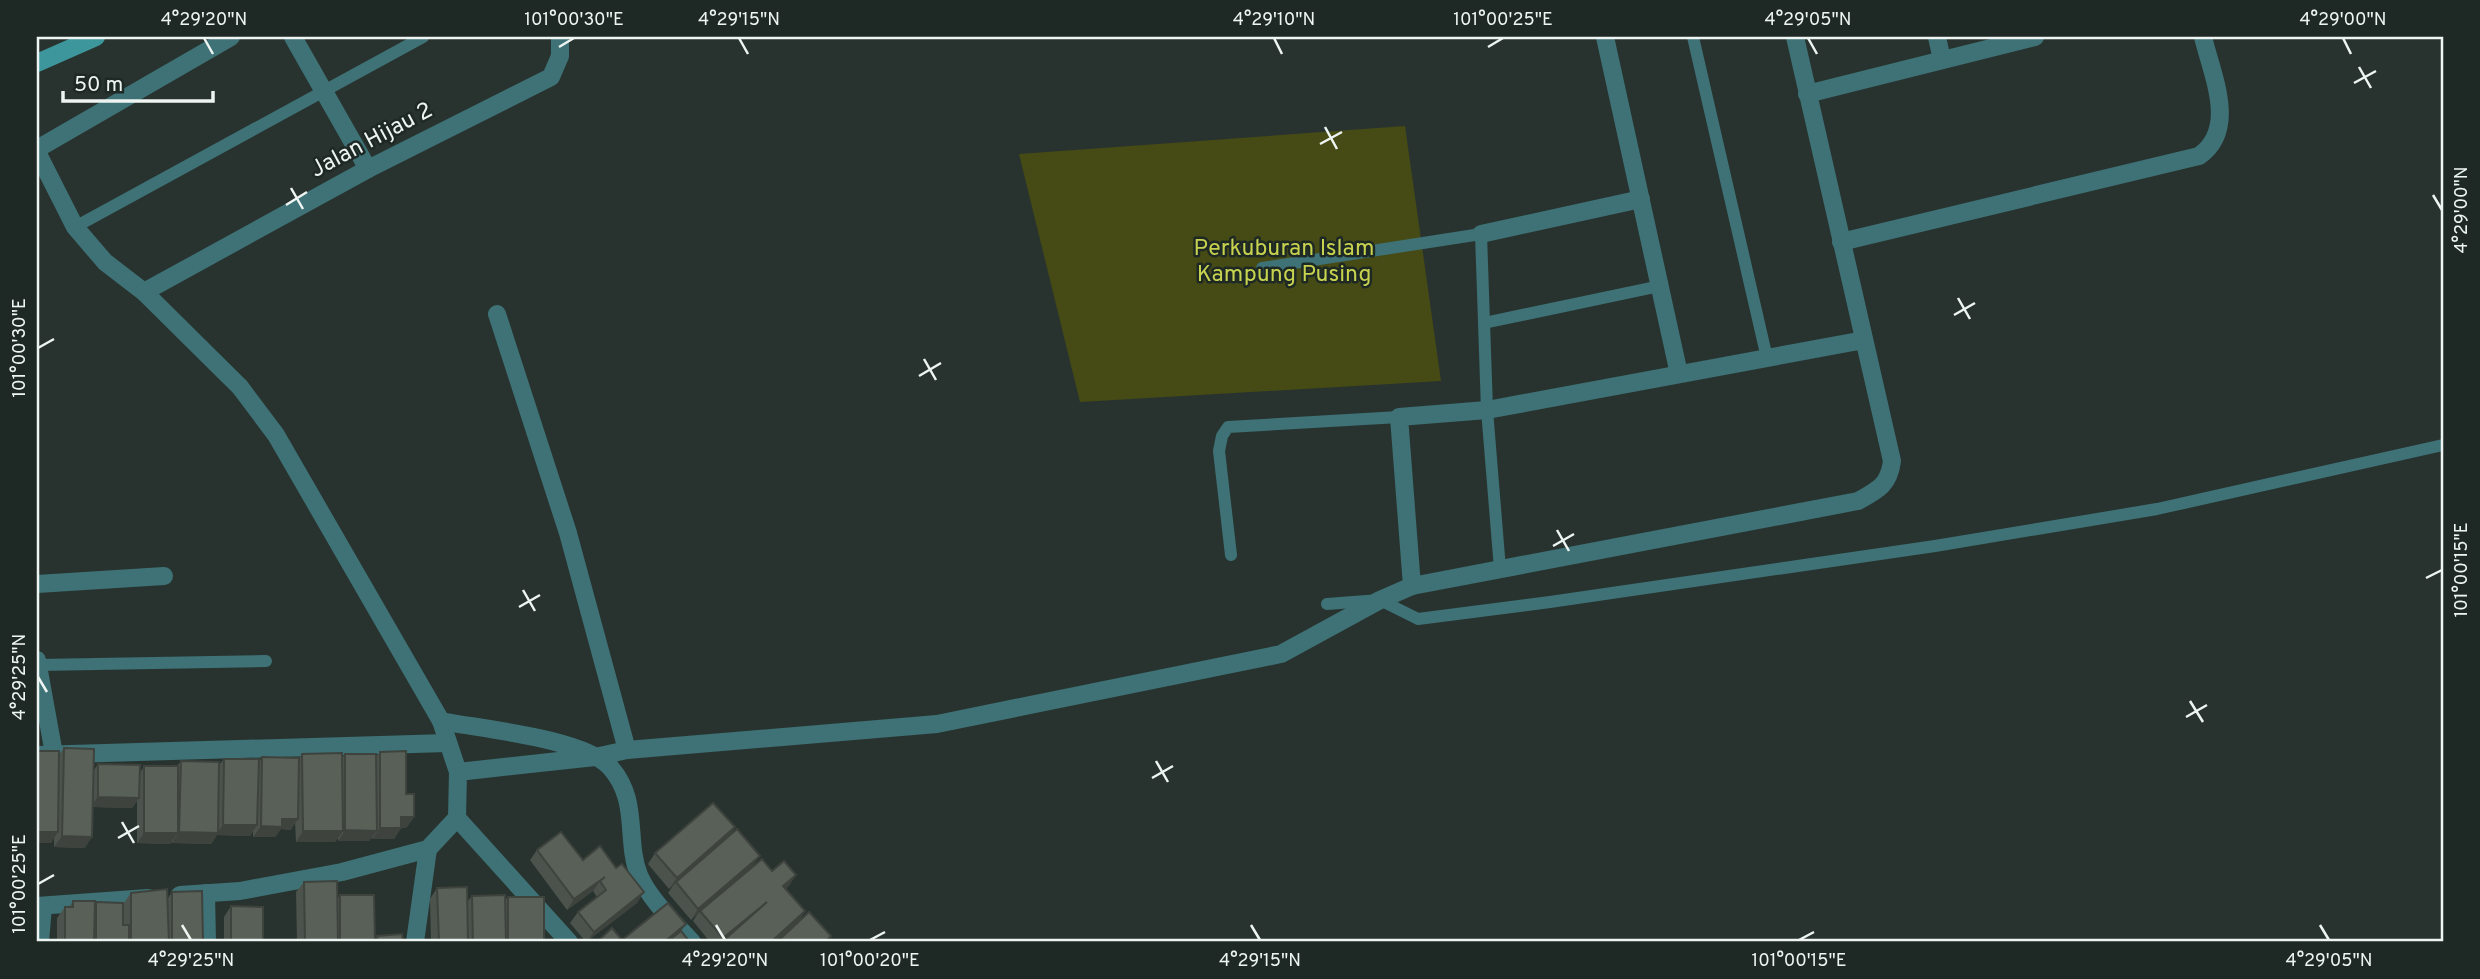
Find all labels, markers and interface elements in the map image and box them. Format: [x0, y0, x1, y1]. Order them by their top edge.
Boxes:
text: 4°29'20"N [161, 9, 247, 32]
text: 101°00'30"E [524, 9, 624, 32]
text: 4°29'15"N [698, 9, 780, 32]
text: 4°29'10"N [1233, 9, 1315, 32]
text: 101°00'25"E [1453, 9, 1553, 32]
text: 4°29'05"N [1765, 9, 1851, 32]
text: 4°29'00"N [2299, 9, 2387, 32]
scale bar [63, 60, 214, 104]
text: 50 m [74, 72, 123, 99]
street label: Jalan Hijau 2 [306, 97, 438, 185]
text: 4°29'00"N [2451, 166, 2474, 254]
park label: Perkuburan Islam Kampung Pusing [1194, 235, 1374, 290]
text: 101°00'30"E [9, 298, 32, 398]
text: 101°00'15"E [2451, 522, 2474, 618]
text: 4°29'25"N [9, 634, 32, 720]
text: 101°00'25"E [9, 834, 32, 934]
text: 4°29'25"N [148, 950, 234, 973]
text: 4°29'20"N [682, 950, 768, 973]
text: 101°00'20"E [820, 950, 920, 973]
text: 4°29'15"N [1219, 950, 1301, 973]
text: 101°00'15"E [1751, 950, 1847, 973]
text: 4°29'05"N [2286, 950, 2372, 973]

